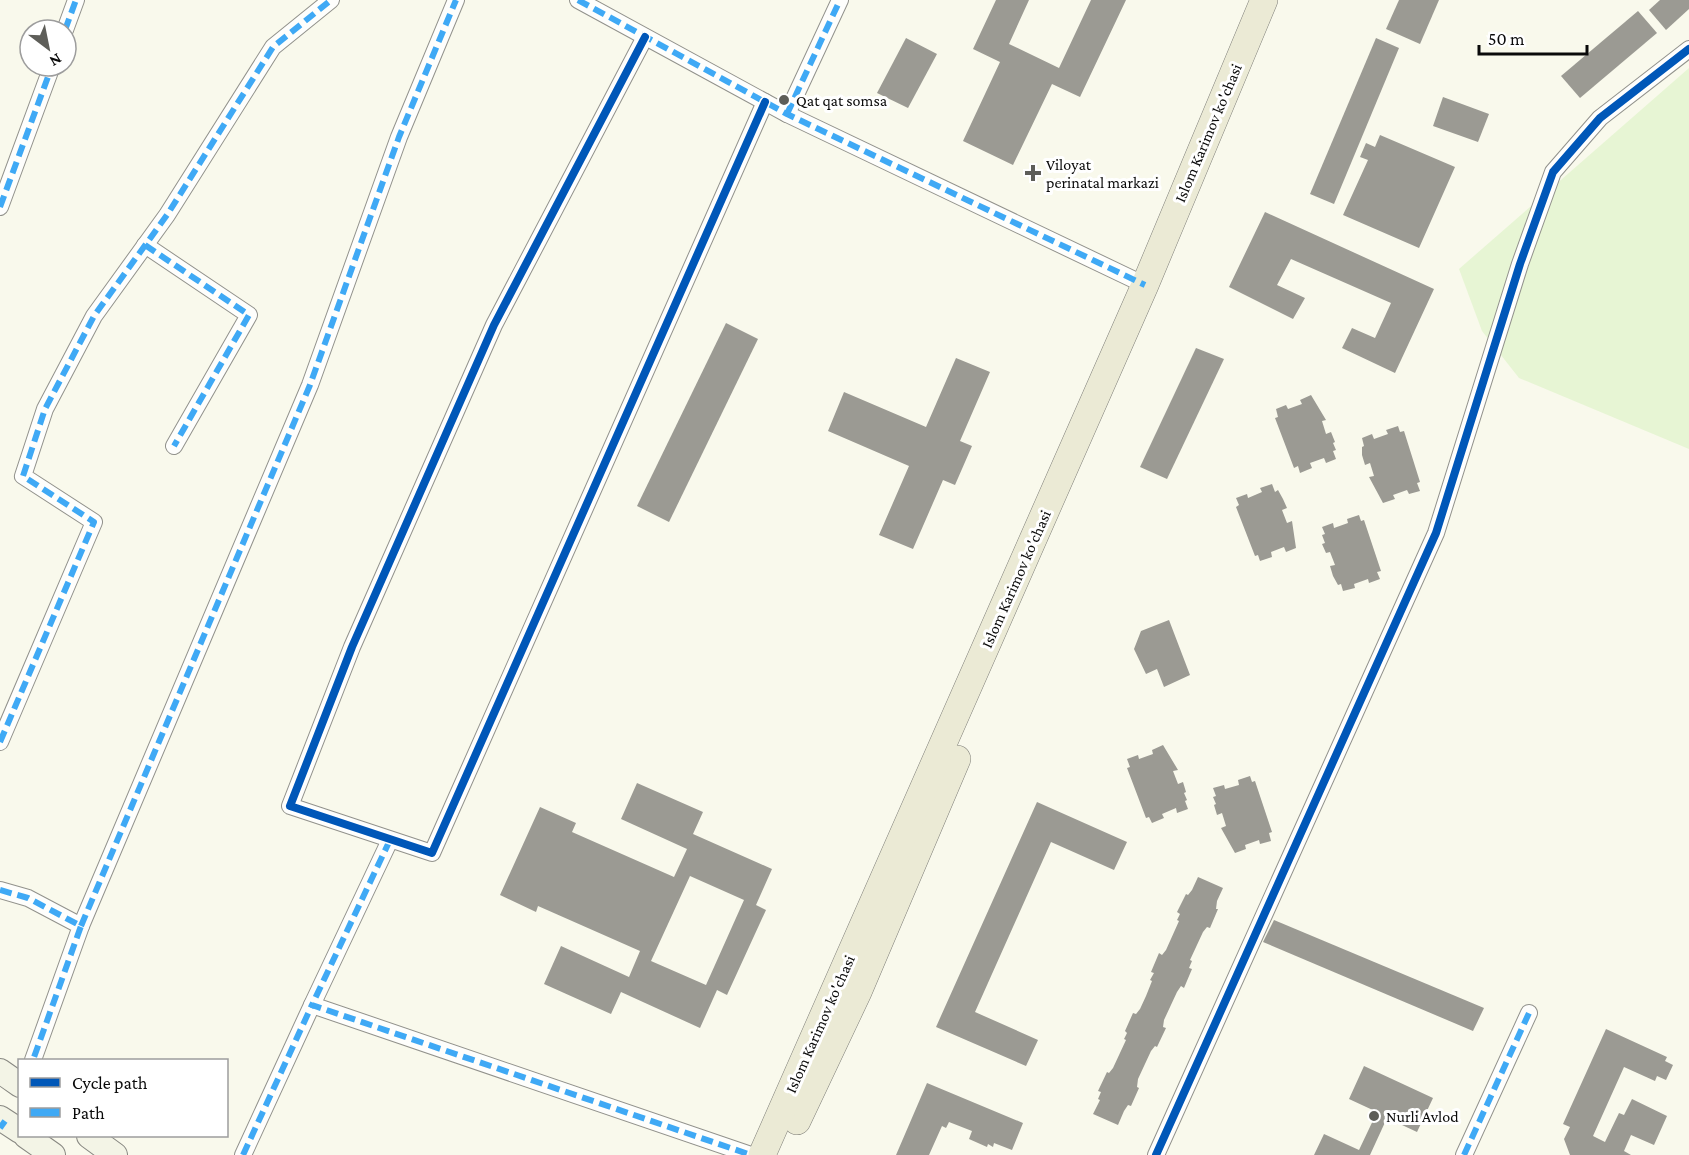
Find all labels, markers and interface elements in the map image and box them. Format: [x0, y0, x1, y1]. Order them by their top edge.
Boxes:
north arrow [18, 18, 78, 78]
scale bar [1479, 18, 1587, 56]
text: 50 m [1488, 29, 1525, 49]
text: N [46, 50, 65, 70]
street label: Islom Karimov ko'chasi [1171, 61, 1245, 205]
place label: Qat qat somsa [796, 92, 888, 110]
marker: Qat qat somsa [777, 93, 791, 107]
place label: Viloyat perinatal markazi [1046, 156, 1159, 192]
marker: Viloyat perinatal markazi [1024, 164, 1042, 182]
street label: Islom Karimov ko'chasi [978, 508, 1054, 650]
street label: Islom Karimov ko'chasi [782, 953, 858, 1095]
legend [18, 1059, 228, 1137]
text: Cycle path [72, 1073, 148, 1093]
text: Path [72, 1103, 105, 1123]
place label: Nurli Avlod [1386, 1108, 1459, 1125]
marker: Nurli Avlod [1367, 1109, 1381, 1123]

